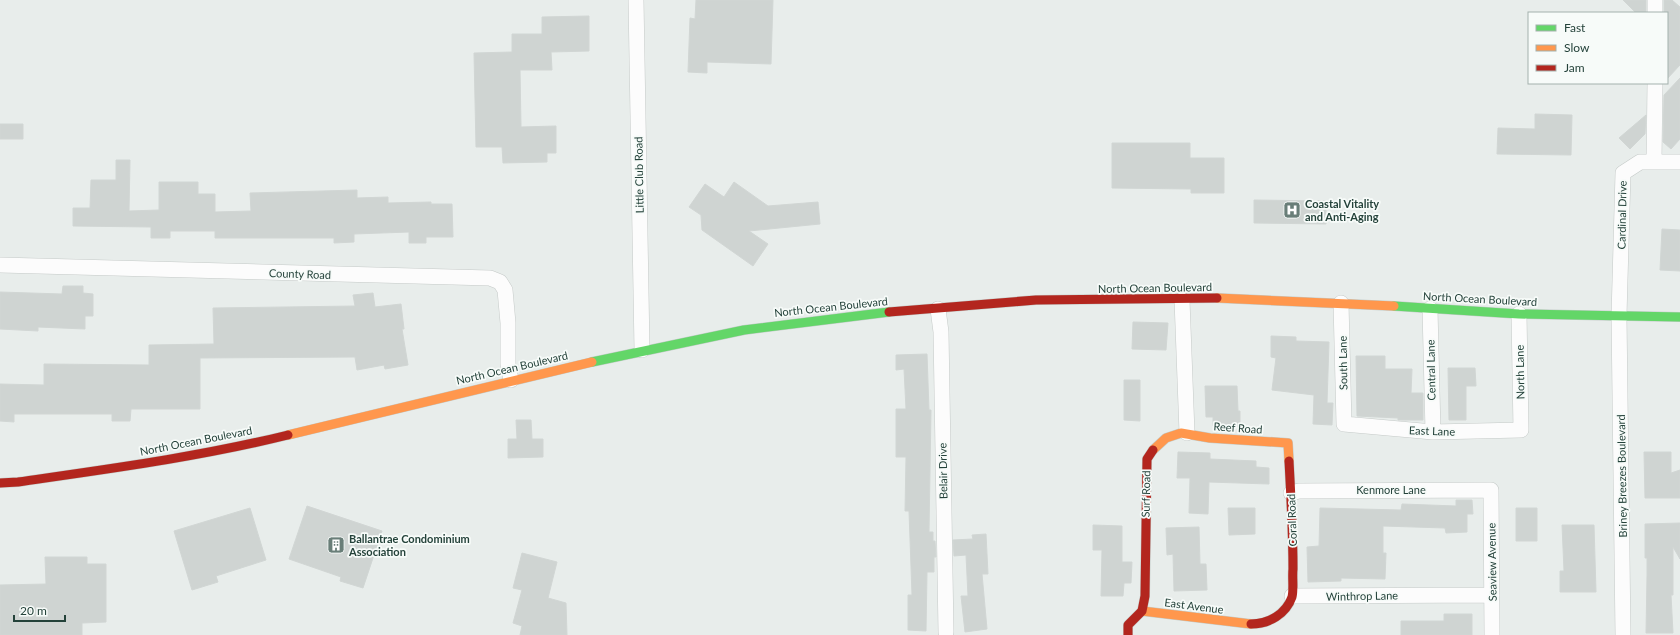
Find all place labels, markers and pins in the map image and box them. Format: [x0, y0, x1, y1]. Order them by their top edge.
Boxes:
place label: Coastal Vitality and Anti-Aging [1305, 197, 1379, 223]
hospital icon: Coastal Vitality and Anti-Aging [1282, 200, 1302, 220]
place label: Ballantrae Condominium Association [348, 532, 470, 558]
building icon: Ballantrae Condominium Association [326, 535, 346, 555]

